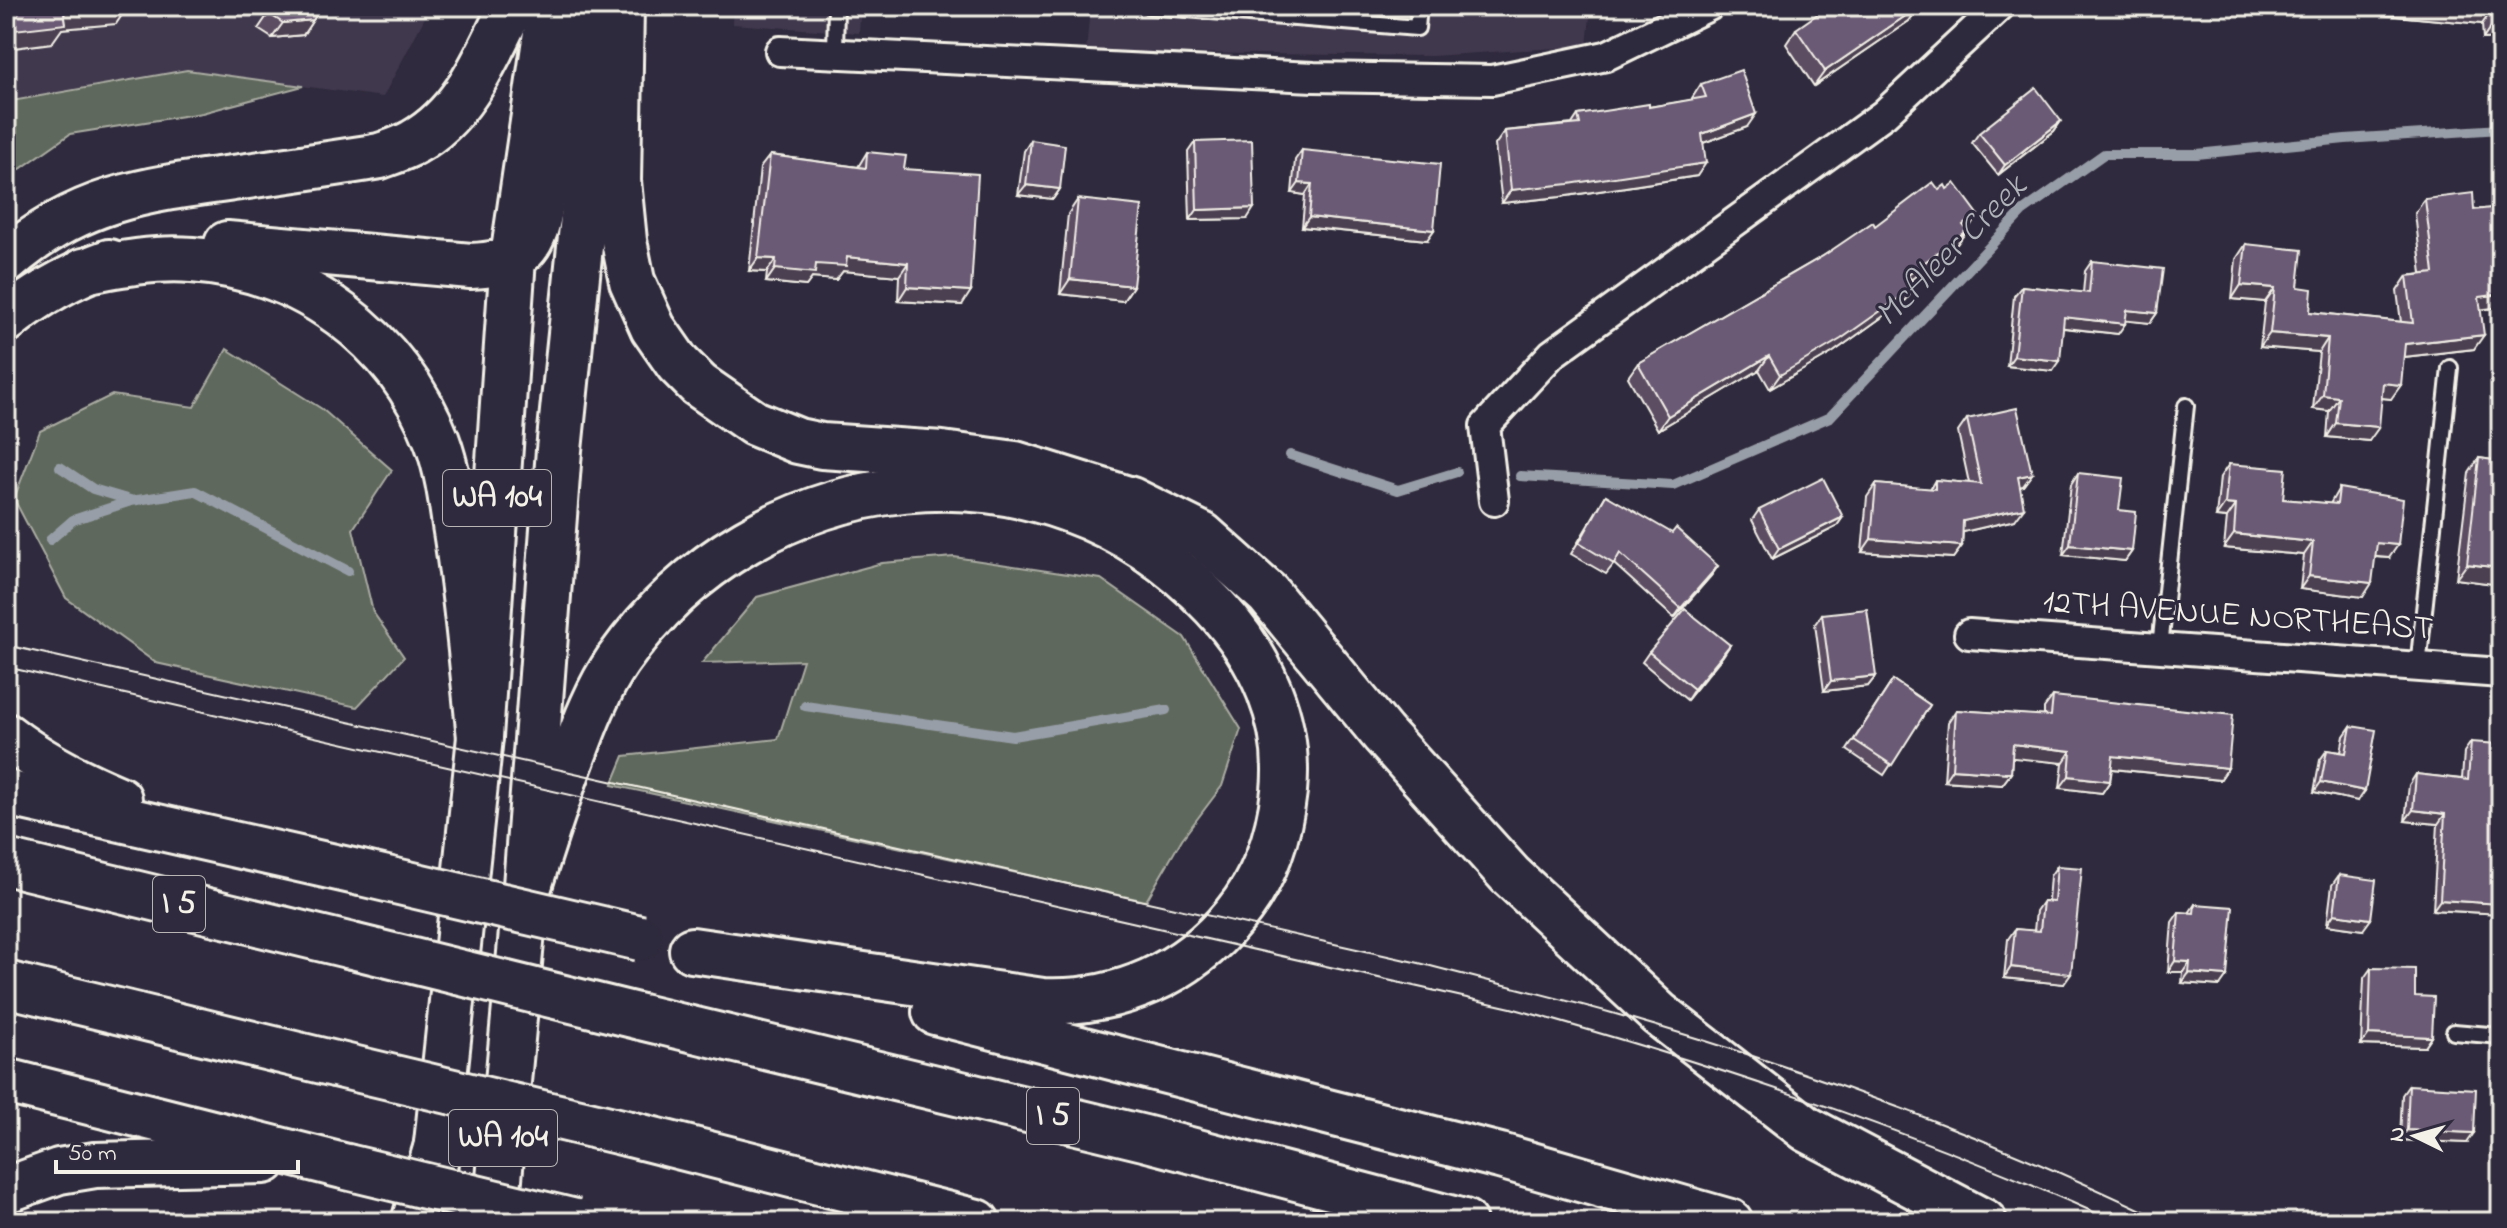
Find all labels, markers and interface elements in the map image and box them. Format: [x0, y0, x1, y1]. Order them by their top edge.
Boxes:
water label: McAleer Creek [1863, 163, 2041, 341]
road number: WA 104 [443, 470, 551, 526]
street label: 12TH AVENUE NORTHEAST [2041, 578, 2435, 656]
road number: I 5 [153, 876, 205, 932]
road number: I 5 [1027, 1088, 1079, 1144]
north arrow [2375, 1096, 2455, 1176]
road number: WA 104 [449, 1110, 557, 1166]
scale bar [56, 1124, 298, 1174]
text: N [2381, 1126, 2415, 1143]
text: 50 m [68, 1137, 117, 1172]

